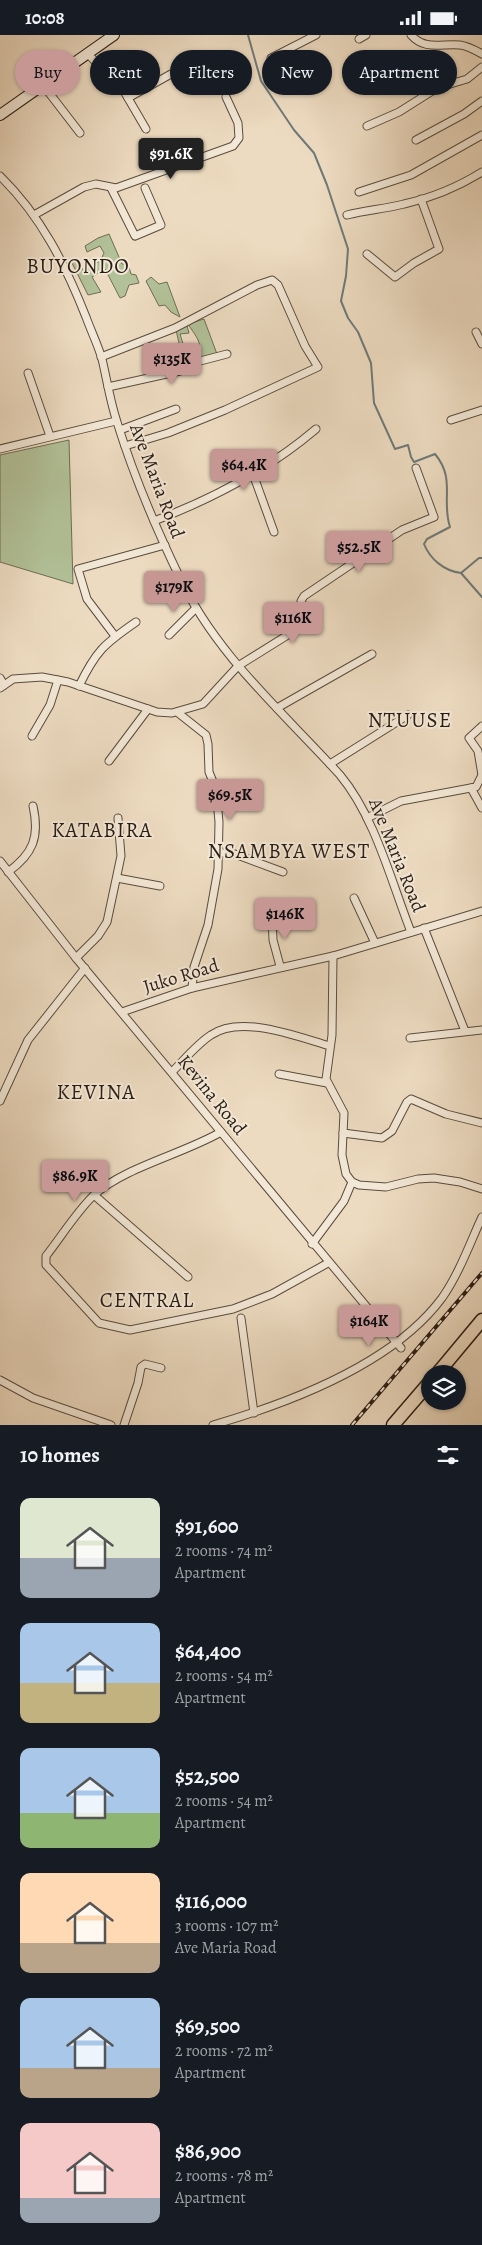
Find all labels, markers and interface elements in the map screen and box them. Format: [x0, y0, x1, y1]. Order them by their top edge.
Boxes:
text: 10:08 [25, 5, 65, 31]
chip: Buy [15, 50, 80, 95]
chip: Rent [90, 50, 160, 95]
chip: Filters [170, 50, 252, 95]
chip: New [262, 50, 332, 95]
chip: Apartment [342, 50, 457, 95]
pin: $91.6K [130, 137, 212, 180]
text: $91.6K [150, 143, 192, 165]
district label: BUYONDO [26, 252, 130, 280]
pin: $135K [137, 343, 207, 385]
text: $135K [153, 348, 191, 370]
street label: Ave Maria Road [123, 419, 191, 543]
pin: $64.4K [203, 449, 285, 491]
text: $64.4K [222, 454, 266, 476]
pin: $52.5K [318, 531, 400, 573]
text: $52.5K [337, 536, 381, 558]
pin: $179K [139, 571, 209, 613]
text: $179K [155, 576, 193, 598]
pin: $116K [258, 601, 328, 644]
text: $116K [275, 607, 311, 629]
district label: NTUUSE [368, 706, 452, 734]
pin: $69.5K [189, 779, 271, 821]
text: $69.5K [208, 784, 252, 806]
street label: Ave Maria Road [362, 793, 432, 917]
district label: KATABIRA [51, 816, 153, 844]
district label: NSAMBYA WEST [208, 837, 370, 865]
pin: $146K [250, 897, 320, 940]
text: $146K [266, 903, 304, 925]
street label: Juko Road [140, 952, 223, 1000]
street label: Kevina Road [172, 1049, 253, 1141]
district label: KEVINA [56, 1078, 136, 1106]
pin: $86.9K [34, 1159, 116, 1202]
text: $86.9K [53, 1165, 97, 1187]
district label: CENTRAL [100, 1286, 194, 1314]
pin: $164K [334, 1305, 404, 1347]
text: $164K [350, 1310, 388, 1332]
map controls [421, 1365, 466, 1410]
button: layers [421, 1365, 466, 1410]
text: 10 homes [20, 1441, 100, 1469]
icon: filters [434, 1441, 462, 1469]
text: $91,600 [175, 1512, 239, 1540]
icon: home [60, 1518, 120, 1578]
text: 2 rooms · 74 m² [175, 1540, 273, 1562]
text: Apartment [175, 1562, 246, 1584]
text: $64,400 [175, 1637, 241, 1665]
icon: home [60, 1643, 120, 1703]
text: 2 rooms · 54 m² [175, 1665, 273, 1687]
text: Apartment [175, 1687, 246, 1709]
text: $52,500 [175, 1762, 240, 1790]
icon: home [60, 1768, 120, 1828]
text: 2 rooms · 54 m² [175, 1790, 273, 1812]
text: Apartment [175, 1812, 246, 1834]
text: $116,000 [175, 1887, 247, 1915]
icon: home [60, 1893, 120, 1953]
text: 3 rooms · 107 m² [175, 1915, 278, 1937]
text: Ave Maria Road [175, 1937, 277, 1959]
text: $69,500 [175, 2012, 240, 2040]
icon: home [60, 2018, 120, 2078]
text: 2 rooms · 72 m² [175, 2040, 273, 2062]
text: Apartment [175, 2062, 246, 2084]
text: $86,900 [175, 2137, 241, 2165]
icon: home [60, 2143, 120, 2203]
text: 2 rooms · 78 m² [175, 2165, 273, 2187]
text: Apartment [175, 2187, 246, 2209]

